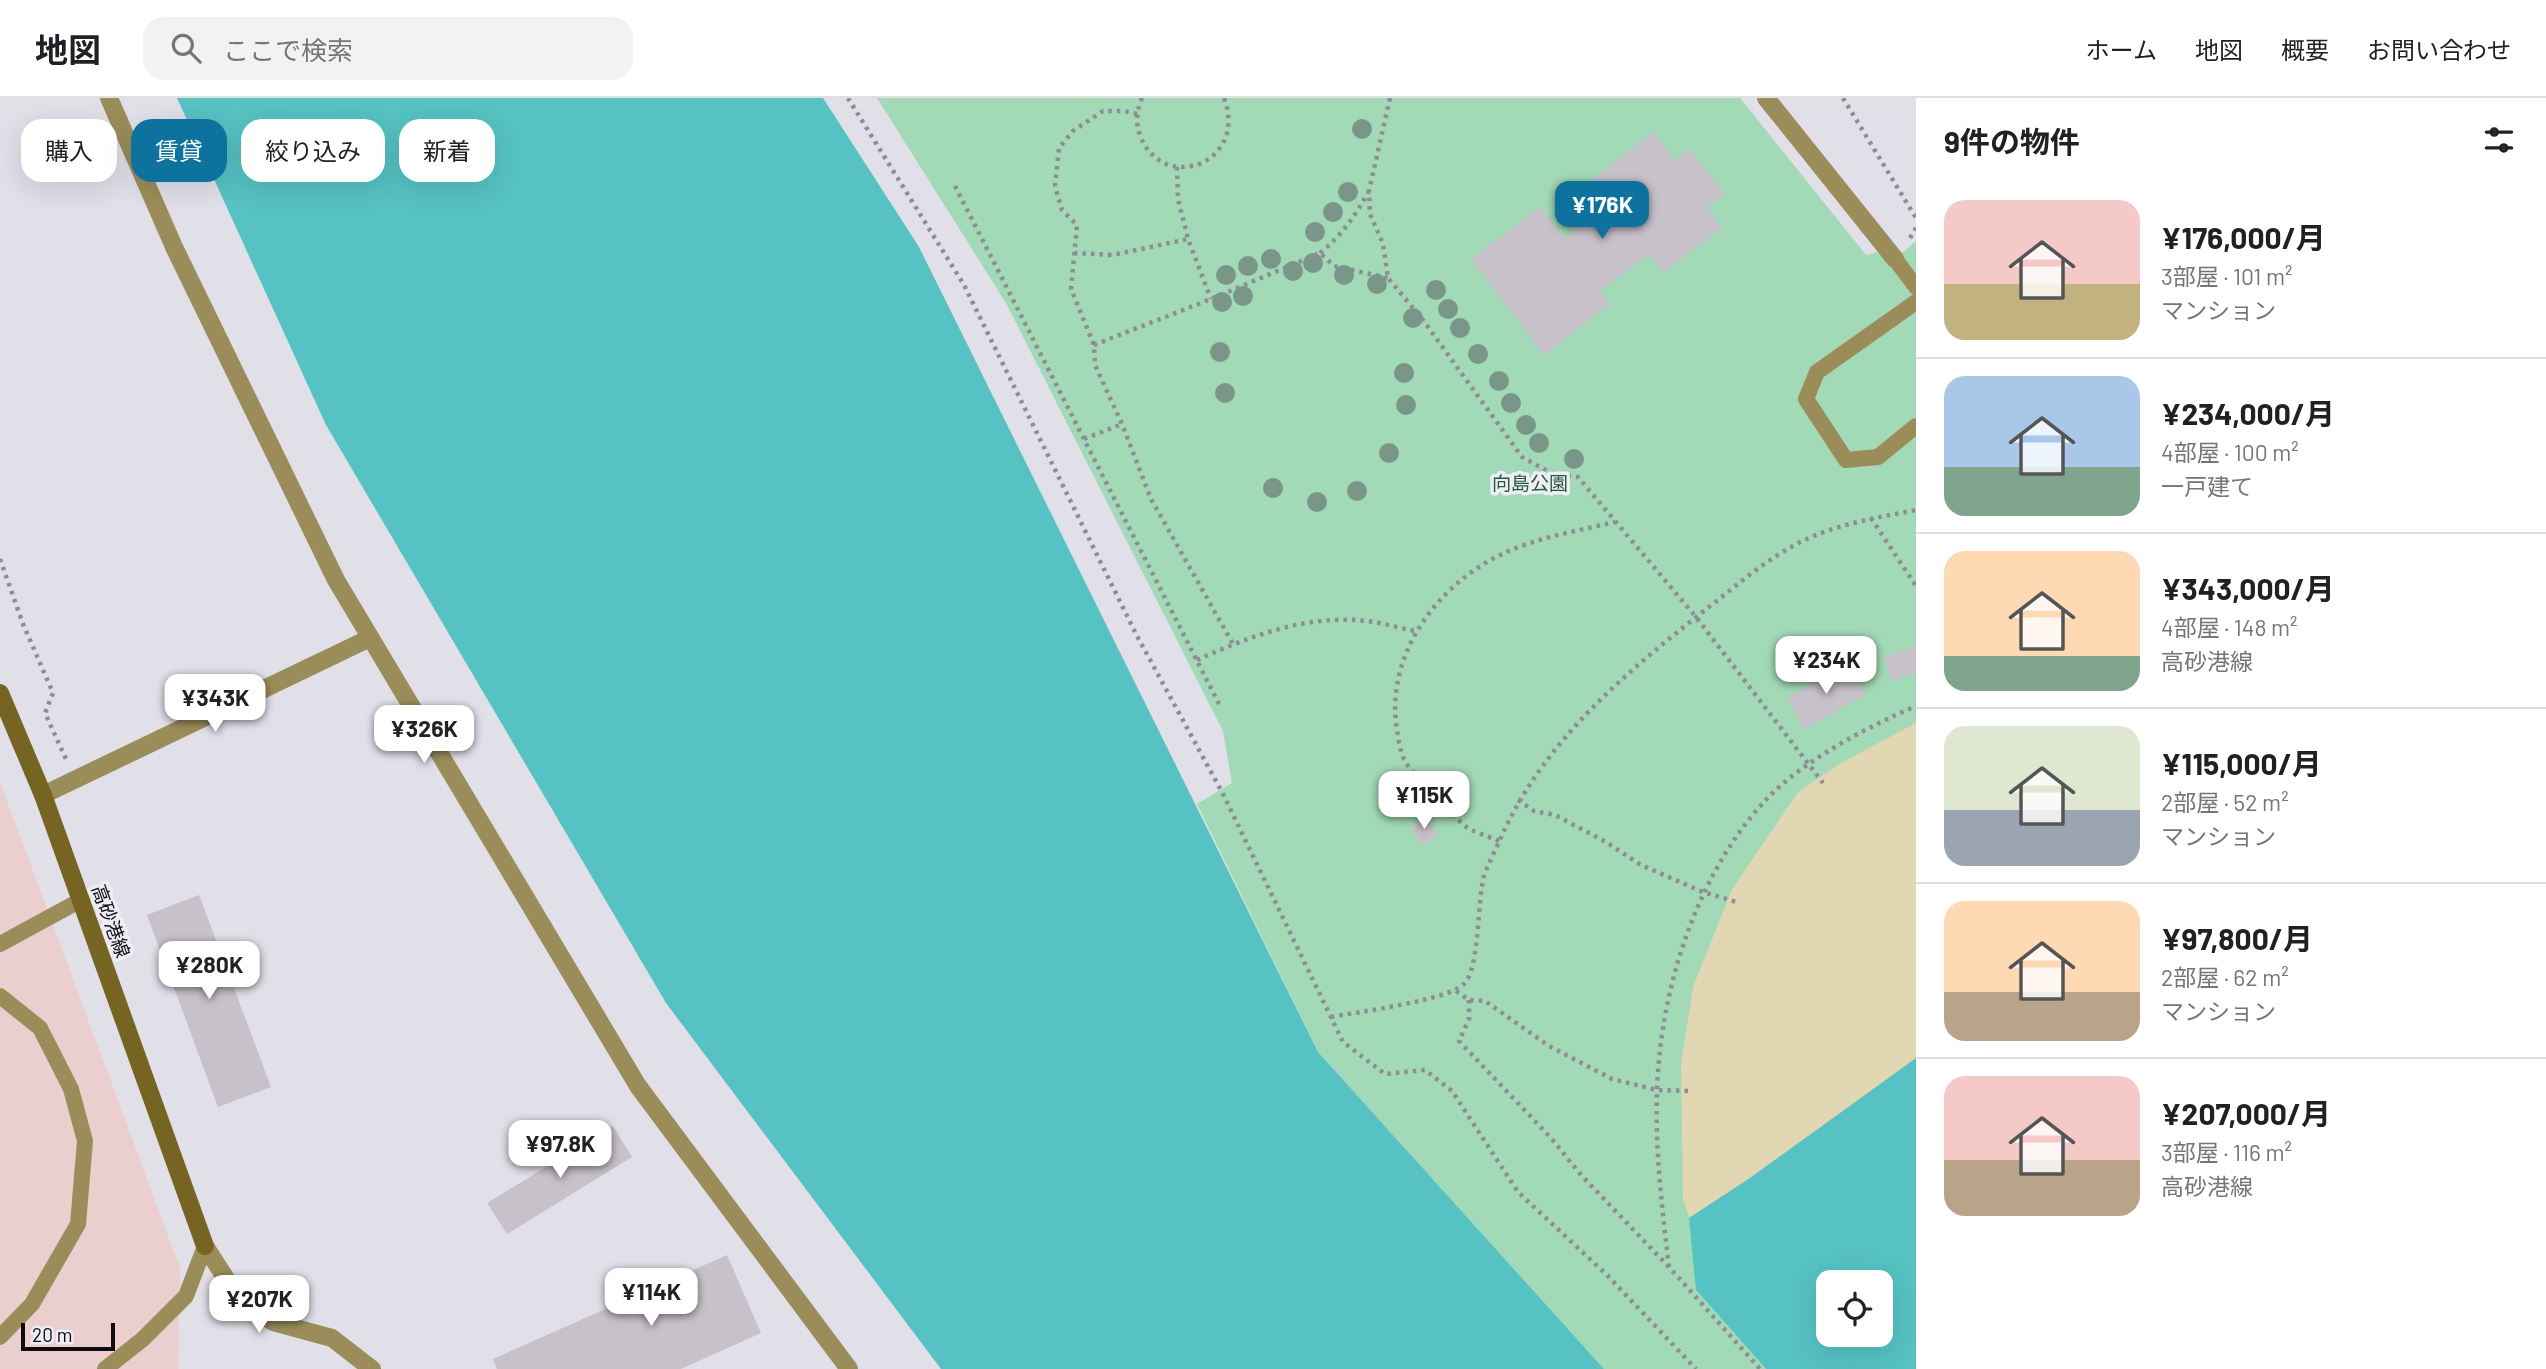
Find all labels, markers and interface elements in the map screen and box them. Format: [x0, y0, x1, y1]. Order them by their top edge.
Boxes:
search box [143, 17, 633, 80]
text: 地図 [35, 29, 101, 69]
icon: search [167, 29, 205, 67]
text: ここで検索 [223, 34, 353, 65]
text: ホーム [2086, 35, 2157, 64]
text: 地図 [2195, 35, 2243, 64]
text: 概要 [2281, 35, 2329, 64]
text: お問い合わせ [2367, 35, 2511, 64]
chip: 購入 [21, 119, 117, 182]
chip: 賃貸 [131, 119, 227, 182]
chip: 絞り込み [241, 119, 385, 182]
chip: 新着 [399, 119, 495, 182]
icon: filters [2480, 121, 2518, 159]
text: 9件の物件 [1944, 123, 2080, 159]
pin: ¥176K [1553, 181, 1651, 241]
text: ¥176K [1571, 190, 1633, 218]
text: ¥176,000/月 [2161, 219, 2326, 255]
icon: home [2000, 228, 2084, 312]
text: 3部屋 · 101 m² [2161, 262, 2292, 290]
text: マンション [2161, 296, 2276, 324]
text: ¥234,000/月 [2161, 395, 2335, 431]
icon: home [2000, 404, 2084, 488]
text: 4部屋 · 100 m² [2161, 438, 2299, 466]
park label: 向島公園 [1492, 471, 1568, 494]
text: 一戸建て [2161, 472, 2253, 500]
text: ¥343,000/月 [2161, 570, 2335, 606]
icon: home [2000, 579, 2084, 663]
text: 4部屋 · 148 m² [2161, 613, 2298, 641]
pin: ¥234K [1777, 636, 1875, 696]
text: ¥234K [1791, 645, 1861, 673]
text: 高砂港線 [2161, 647, 2253, 675]
pin: ¥343K [166, 674, 264, 734]
text: ¥343K [181, 683, 249, 711]
pin: ¥326K [375, 706, 473, 765]
text: ¥326K [390, 714, 458, 742]
text: ¥115,000/月 [2161, 745, 2322, 781]
icon: home [2000, 754, 2084, 838]
pin: ¥115K [1375, 772, 1473, 831]
text: ¥115K [1394, 780, 1454, 808]
text: 2部屋 · 52 m² [2161, 788, 2289, 816]
text: マンション [2161, 822, 2276, 850]
street label: 高砂港線 [88, 881, 135, 960]
text: ¥97,800/月 [2161, 920, 2313, 956]
icon: home [2000, 929, 2084, 1013]
pin: ¥280K [160, 942, 258, 1001]
text: ¥280K [175, 950, 243, 978]
text: 2部屋 · 62 m² [2161, 963, 2289, 991]
text: マンション [2161, 997, 2276, 1025]
text: ¥207,000/月 [2161, 1095, 2331, 1131]
icon: home [2000, 1104, 2084, 1188]
pin: ¥97.8K [503, 1121, 617, 1180]
text: ¥97.8K [525, 1129, 595, 1157]
text: 3部屋 · 116 m² [2161, 1138, 2292, 1166]
text: 高砂港線 [2161, 1172, 2253, 1200]
pin: ¥114K [602, 1268, 700, 1328]
map controls [1816, 1270, 1893, 1347]
button: locate [1816, 1270, 1893, 1347]
pin: ¥207K [210, 1276, 308, 1335]
text: ¥114K [621, 1277, 681, 1305]
text: ¥207K [225, 1284, 293, 1312]
scale bar [21, 1320, 116, 1352]
text: 20 m [32, 1323, 72, 1346]

